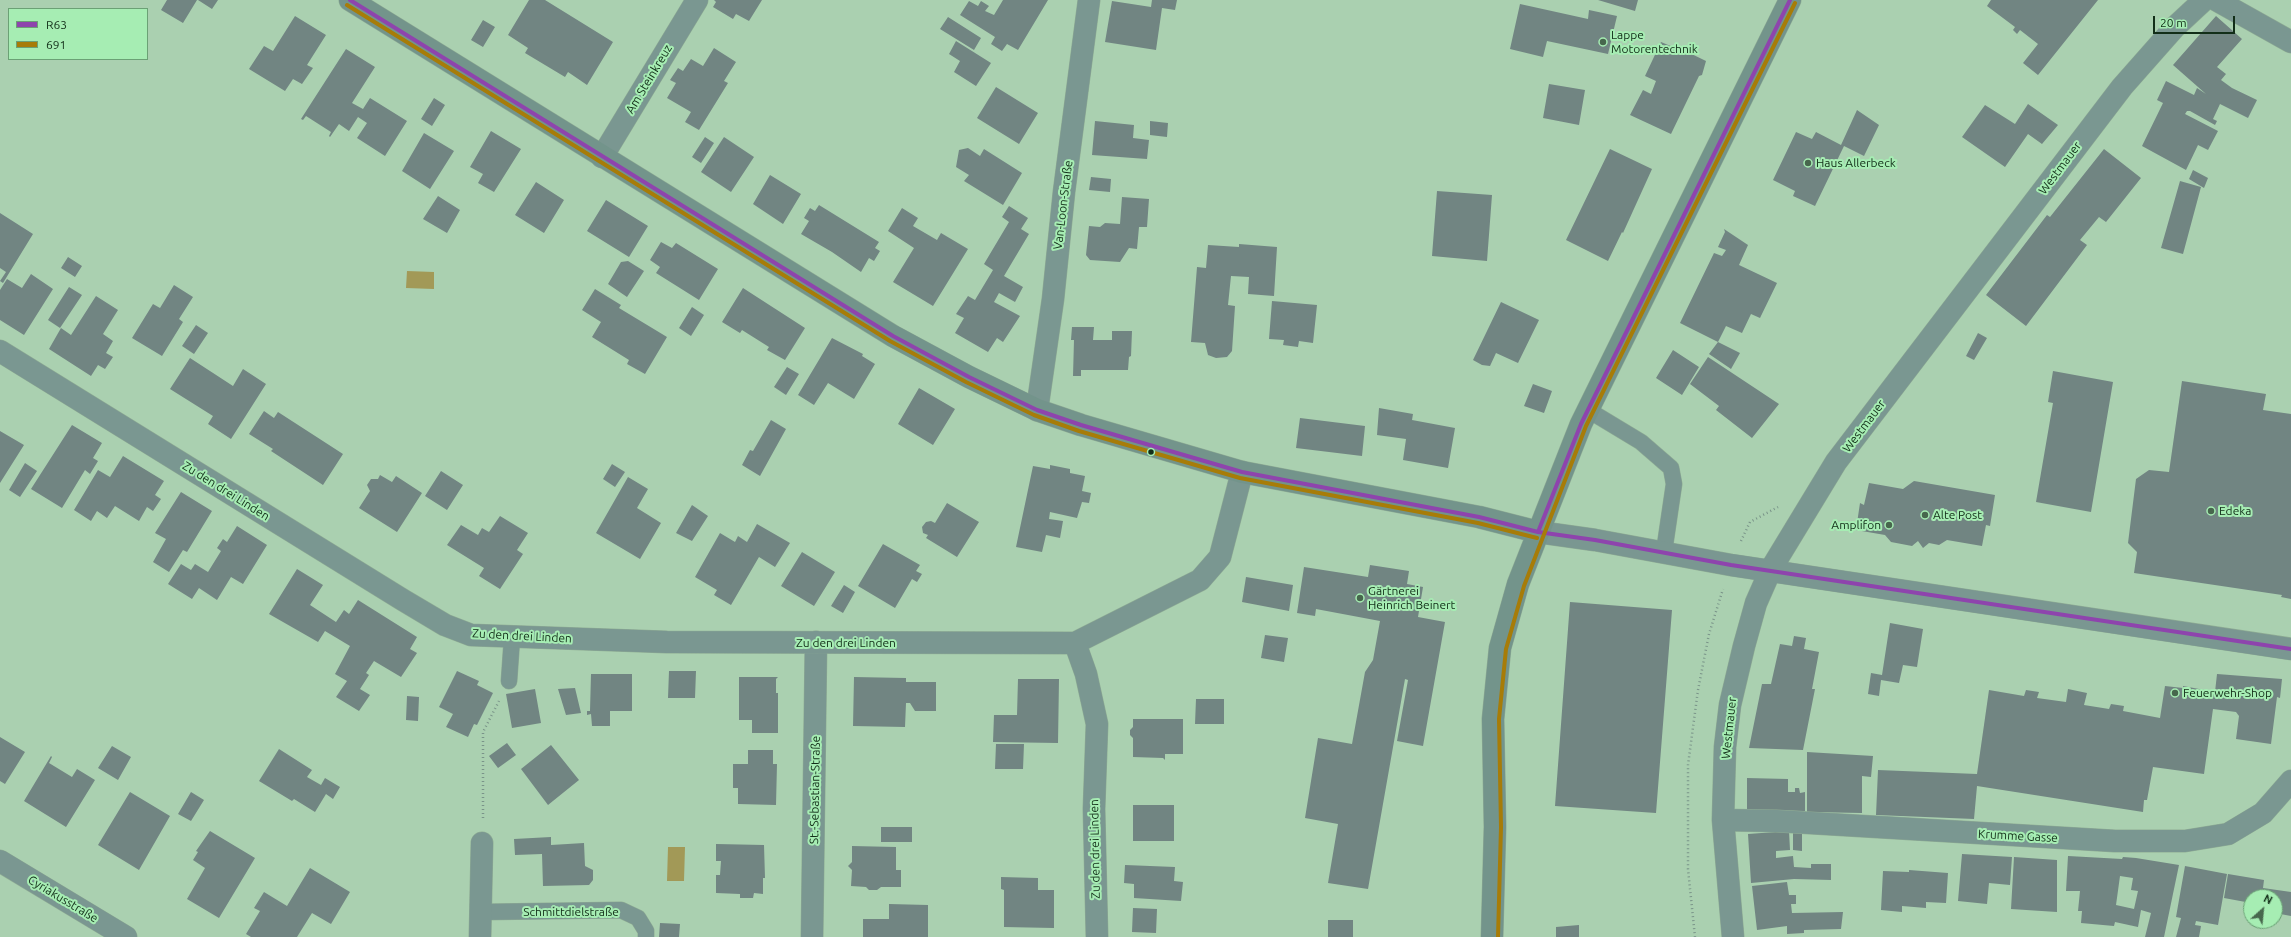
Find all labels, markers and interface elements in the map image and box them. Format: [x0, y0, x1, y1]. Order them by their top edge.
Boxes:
legend [8, 8, 148, 60]
scale bar [2155, 8, 2237, 34]
text: 20 m [2160, 16, 2187, 29]
text: R63 [46, 18, 67, 31]
place label: Lappe Motorentechnik [1611, 28, 1698, 56]
marker: Lappe Motorentechnik [1598, 37, 1608, 47]
text: 691 [46, 38, 66, 51]
street label: Am Steinkreuz [623, 42, 675, 116]
street label: Westmauer [2036, 139, 2084, 197]
place label: Haus Allerbeck [1816, 156, 1896, 170]
marker: Haus Allerbeck [1803, 158, 1813, 168]
street label: Van-Loon-Straße [1050, 159, 1076, 251]
street label: Westmauer [1840, 397, 1888, 455]
unlabelled marker [1146, 447, 1156, 457]
street label: Zu den drei Linden [180, 458, 272, 524]
place label: Edeka [2219, 504, 2251, 518]
marker: Edeka [2206, 506, 2216, 516]
place label: Alte Post [1933, 508, 1982, 522]
marker: Alte Post [1920, 510, 1930, 520]
place label: Amplifon [1831, 518, 1881, 532]
marker: Amplifon [1884, 520, 1894, 530]
place label: Gärtnerei Heinrich Beinert [1368, 584, 1455, 612]
marker: Gärtnerei Heinrich Beinert [1355, 593, 1365, 603]
street label: Zu den drei Linden [472, 626, 572, 646]
street label: Zu den drei Linden [796, 636, 896, 650]
place label: Feuerwehr-Shop [2183, 686, 2272, 700]
marker: Feuerwehr-Shop [2170, 688, 2180, 698]
street label: Westmauer [1719, 696, 1739, 760]
street label: St.-Sebastian-Straße [807, 736, 823, 844]
street label: Zu den drei Linden [1087, 799, 1103, 899]
street label: Krumme Gasse [1978, 827, 2058, 845]
street label: Cyriakusstraße [25, 872, 101, 926]
north arrow [2243, 889, 2283, 929]
text: N [2262, 892, 2274, 906]
street label: Schmittdielstraße [523, 905, 619, 919]

